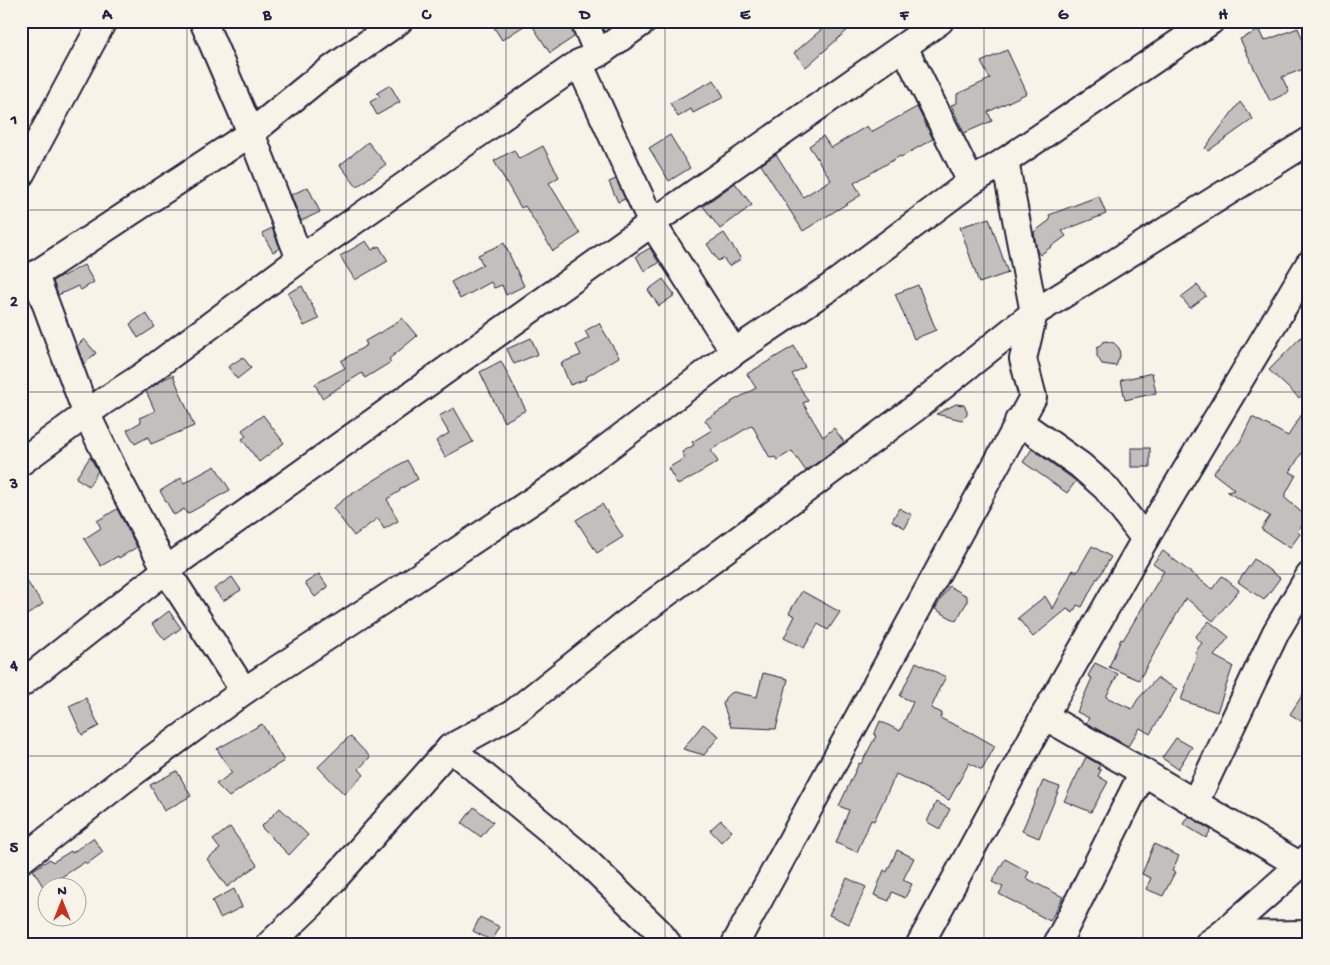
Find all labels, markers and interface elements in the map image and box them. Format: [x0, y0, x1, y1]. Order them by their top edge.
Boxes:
text: A [101, 7, 113, 26]
text: B [262, 7, 272, 26]
text: C [421, 7, 432, 26]
text: D [578, 7, 591, 26]
text: E [740, 7, 751, 26]
text: F [899, 7, 910, 26]
text: G [1058, 7, 1069, 26]
text: H [1218, 7, 1228, 26]
text: 1 [10, 112, 17, 131]
text: 2 [10, 294, 18, 313]
text: 3 [9, 476, 18, 495]
text: 4 [9, 658, 18, 677]
text: 5 [10, 840, 19, 859]
north arrow [38, 878, 88, 928]
text: N [57, 883, 67, 900]

